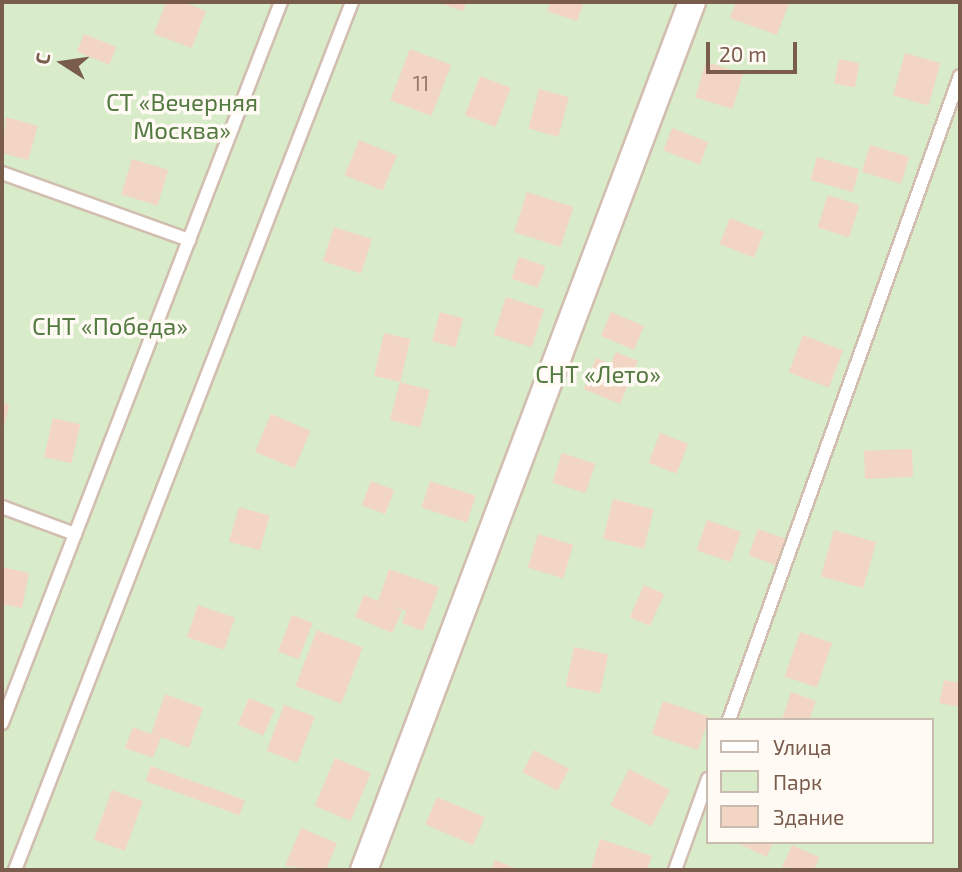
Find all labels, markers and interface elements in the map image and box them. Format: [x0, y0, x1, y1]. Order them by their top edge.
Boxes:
north arrow [28, 28, 98, 98]
scale bar [710, 28, 801, 72]
text: 20 m [719, 41, 767, 66]
text: С [30, 51, 54, 66]
house number: 11 [413, 70, 429, 96]
park label: СТ «Вечерняя Москва» [106, 88, 258, 144]
park label: СНТ «Победа» [32, 312, 188, 340]
park label: СНТ «Лето» [535, 360, 661, 388]
legend [706, 718, 934, 844]
text: Улица [773, 734, 832, 759]
text: Парк [773, 769, 822, 794]
text: Здание [773, 804, 844, 829]

